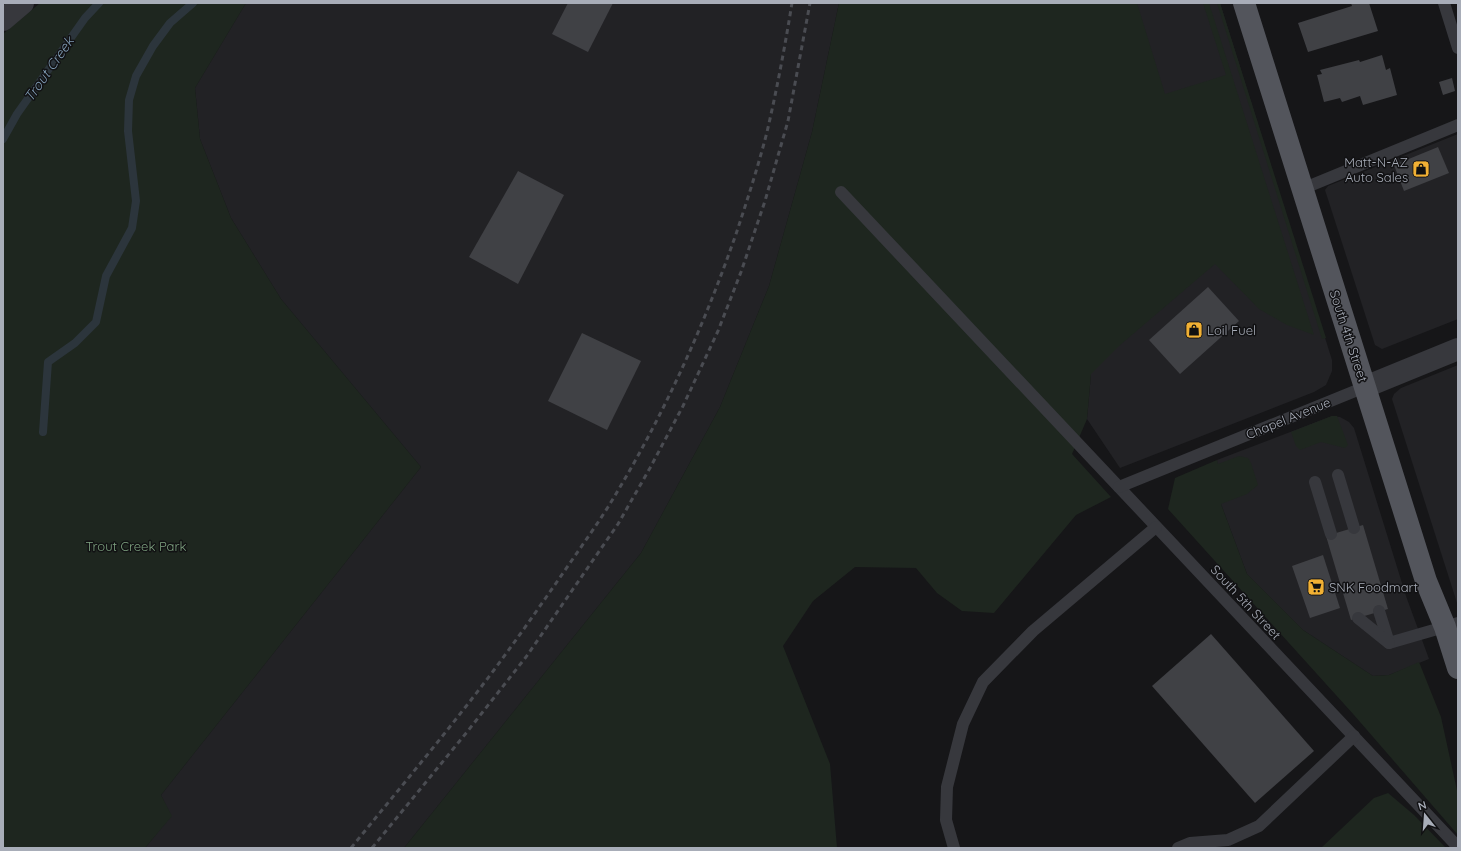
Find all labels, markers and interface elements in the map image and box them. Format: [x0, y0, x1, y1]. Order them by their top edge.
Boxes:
water label: Trout Creek [20, 32, 79, 105]
place label: Matt-N-AZ Auto Sales [1344, 154, 1408, 185]
shop icon: Matt-N-AZ Auto Sales [1411, 159, 1431, 179]
street label: South 4th Street [1327, 288, 1371, 384]
shop icon: Loil Fuel [1184, 320, 1204, 340]
place label: Loil Fuel [1207, 322, 1256, 338]
street label: Chapel Avenue [1243, 394, 1333, 442]
park label: Trout Creek Park [86, 538, 187, 554]
street label: South 5th Street [1207, 561, 1285, 643]
supermarket icon: SNK Foodmart [1306, 577, 1326, 597]
place label: SNK Foodmart [1329, 579, 1418, 595]
north arrow [1405, 795, 1445, 835]
text: N [1416, 798, 1428, 813]

